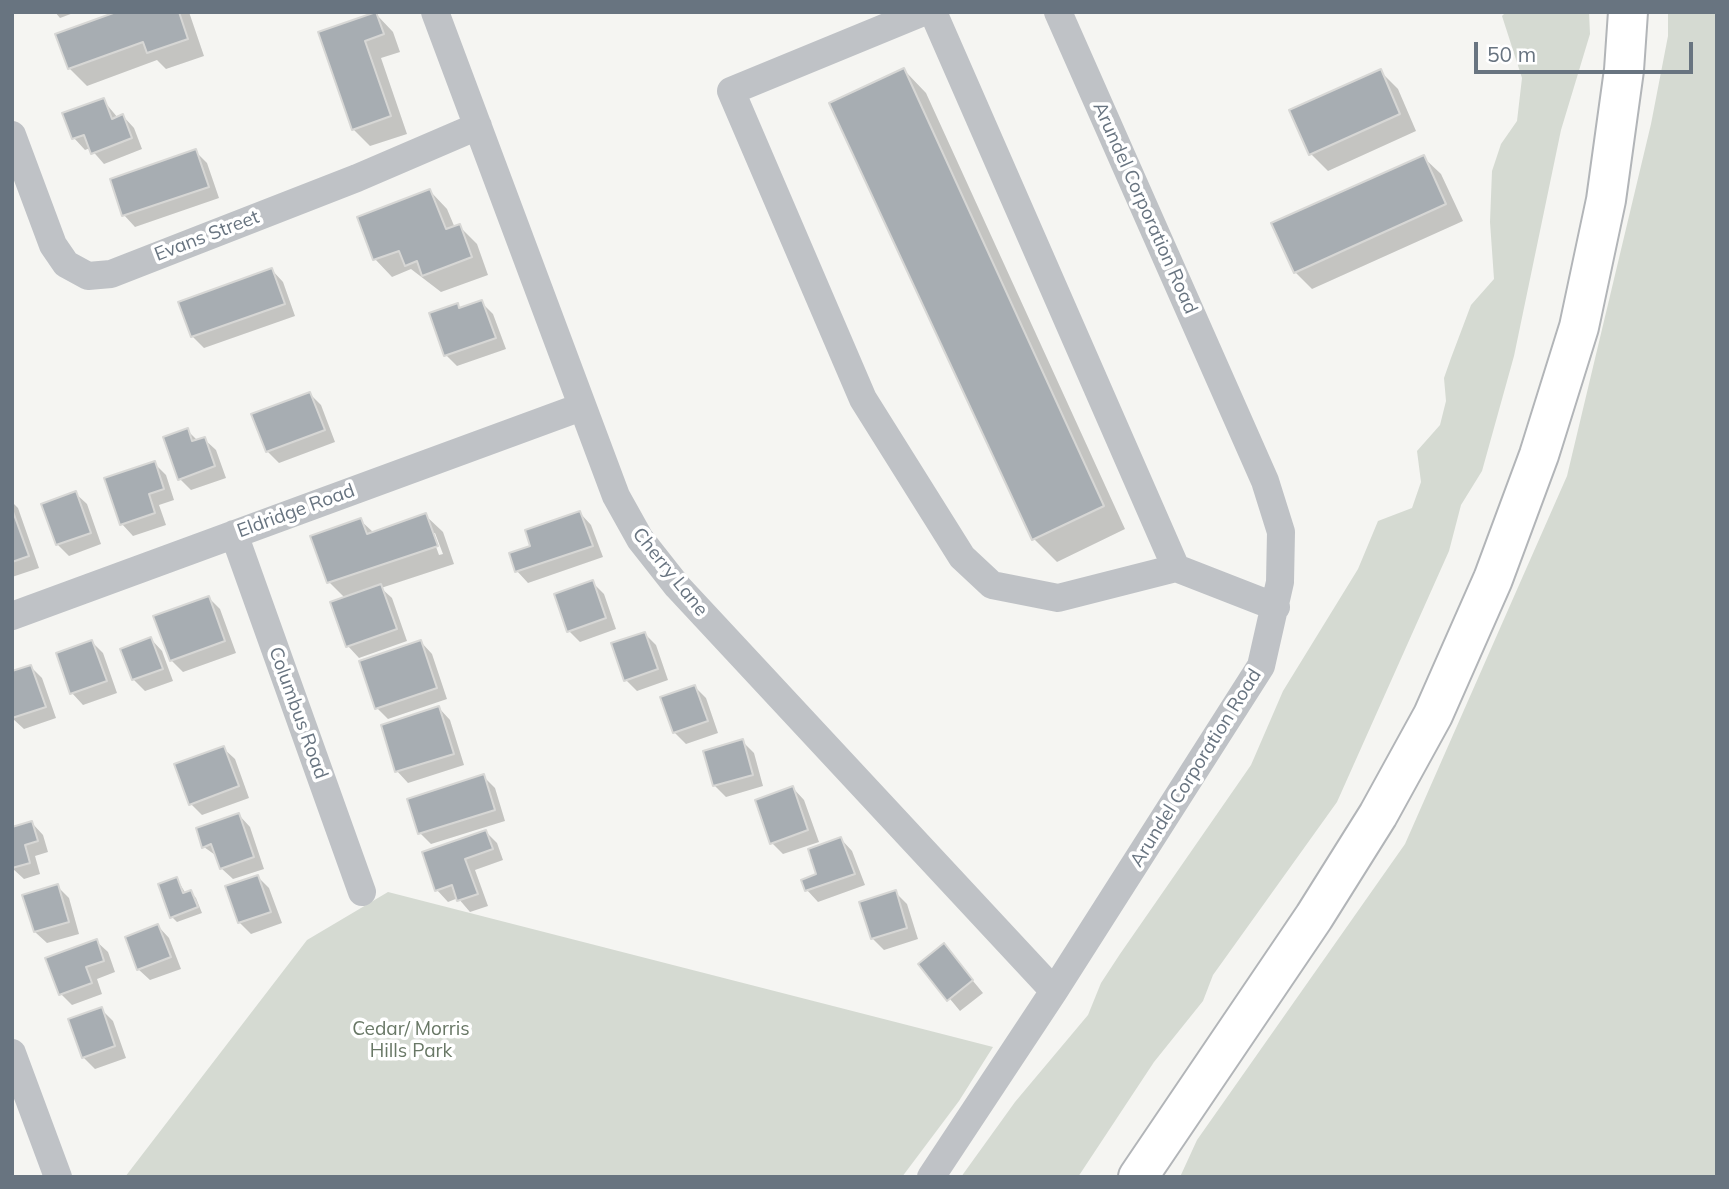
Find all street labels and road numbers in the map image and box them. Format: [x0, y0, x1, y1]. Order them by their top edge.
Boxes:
street label: Arundel Corporation Road [1088, 99, 1202, 317]
street label: Evans Street [151, 206, 263, 266]
street label: Eldridge Road [234, 479, 358, 543]
street label: Cherry Lane [627, 523, 713, 621]
street label: Columbus Road [264, 644, 332, 782]
street label: Arundel Corporation Road [1126, 665, 1266, 871]

